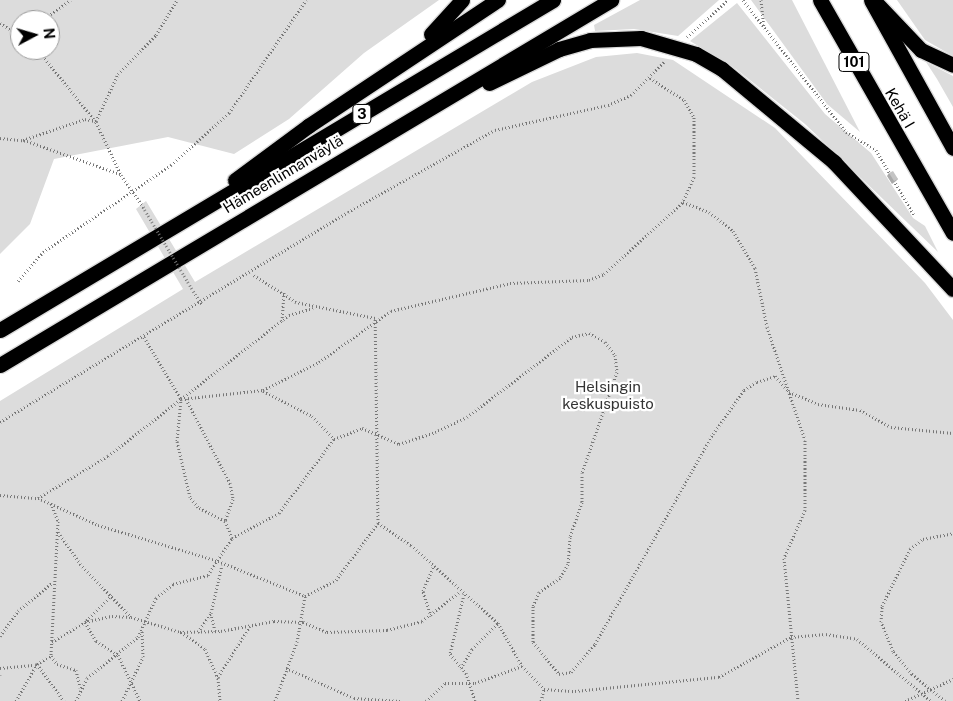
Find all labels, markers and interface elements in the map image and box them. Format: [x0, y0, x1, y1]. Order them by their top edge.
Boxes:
north arrow [10, 10, 60, 60]
text: N [40, 27, 57, 40]
road number: 101 [838, 51, 870, 74]
street label: Kehä I [881, 85, 919, 131]
road number: 3 [352, 102, 372, 126]
street label: Hämeenlinnanväylä [220, 131, 346, 217]
park label: Helsingin keskuspuisto [562, 377, 654, 412]

